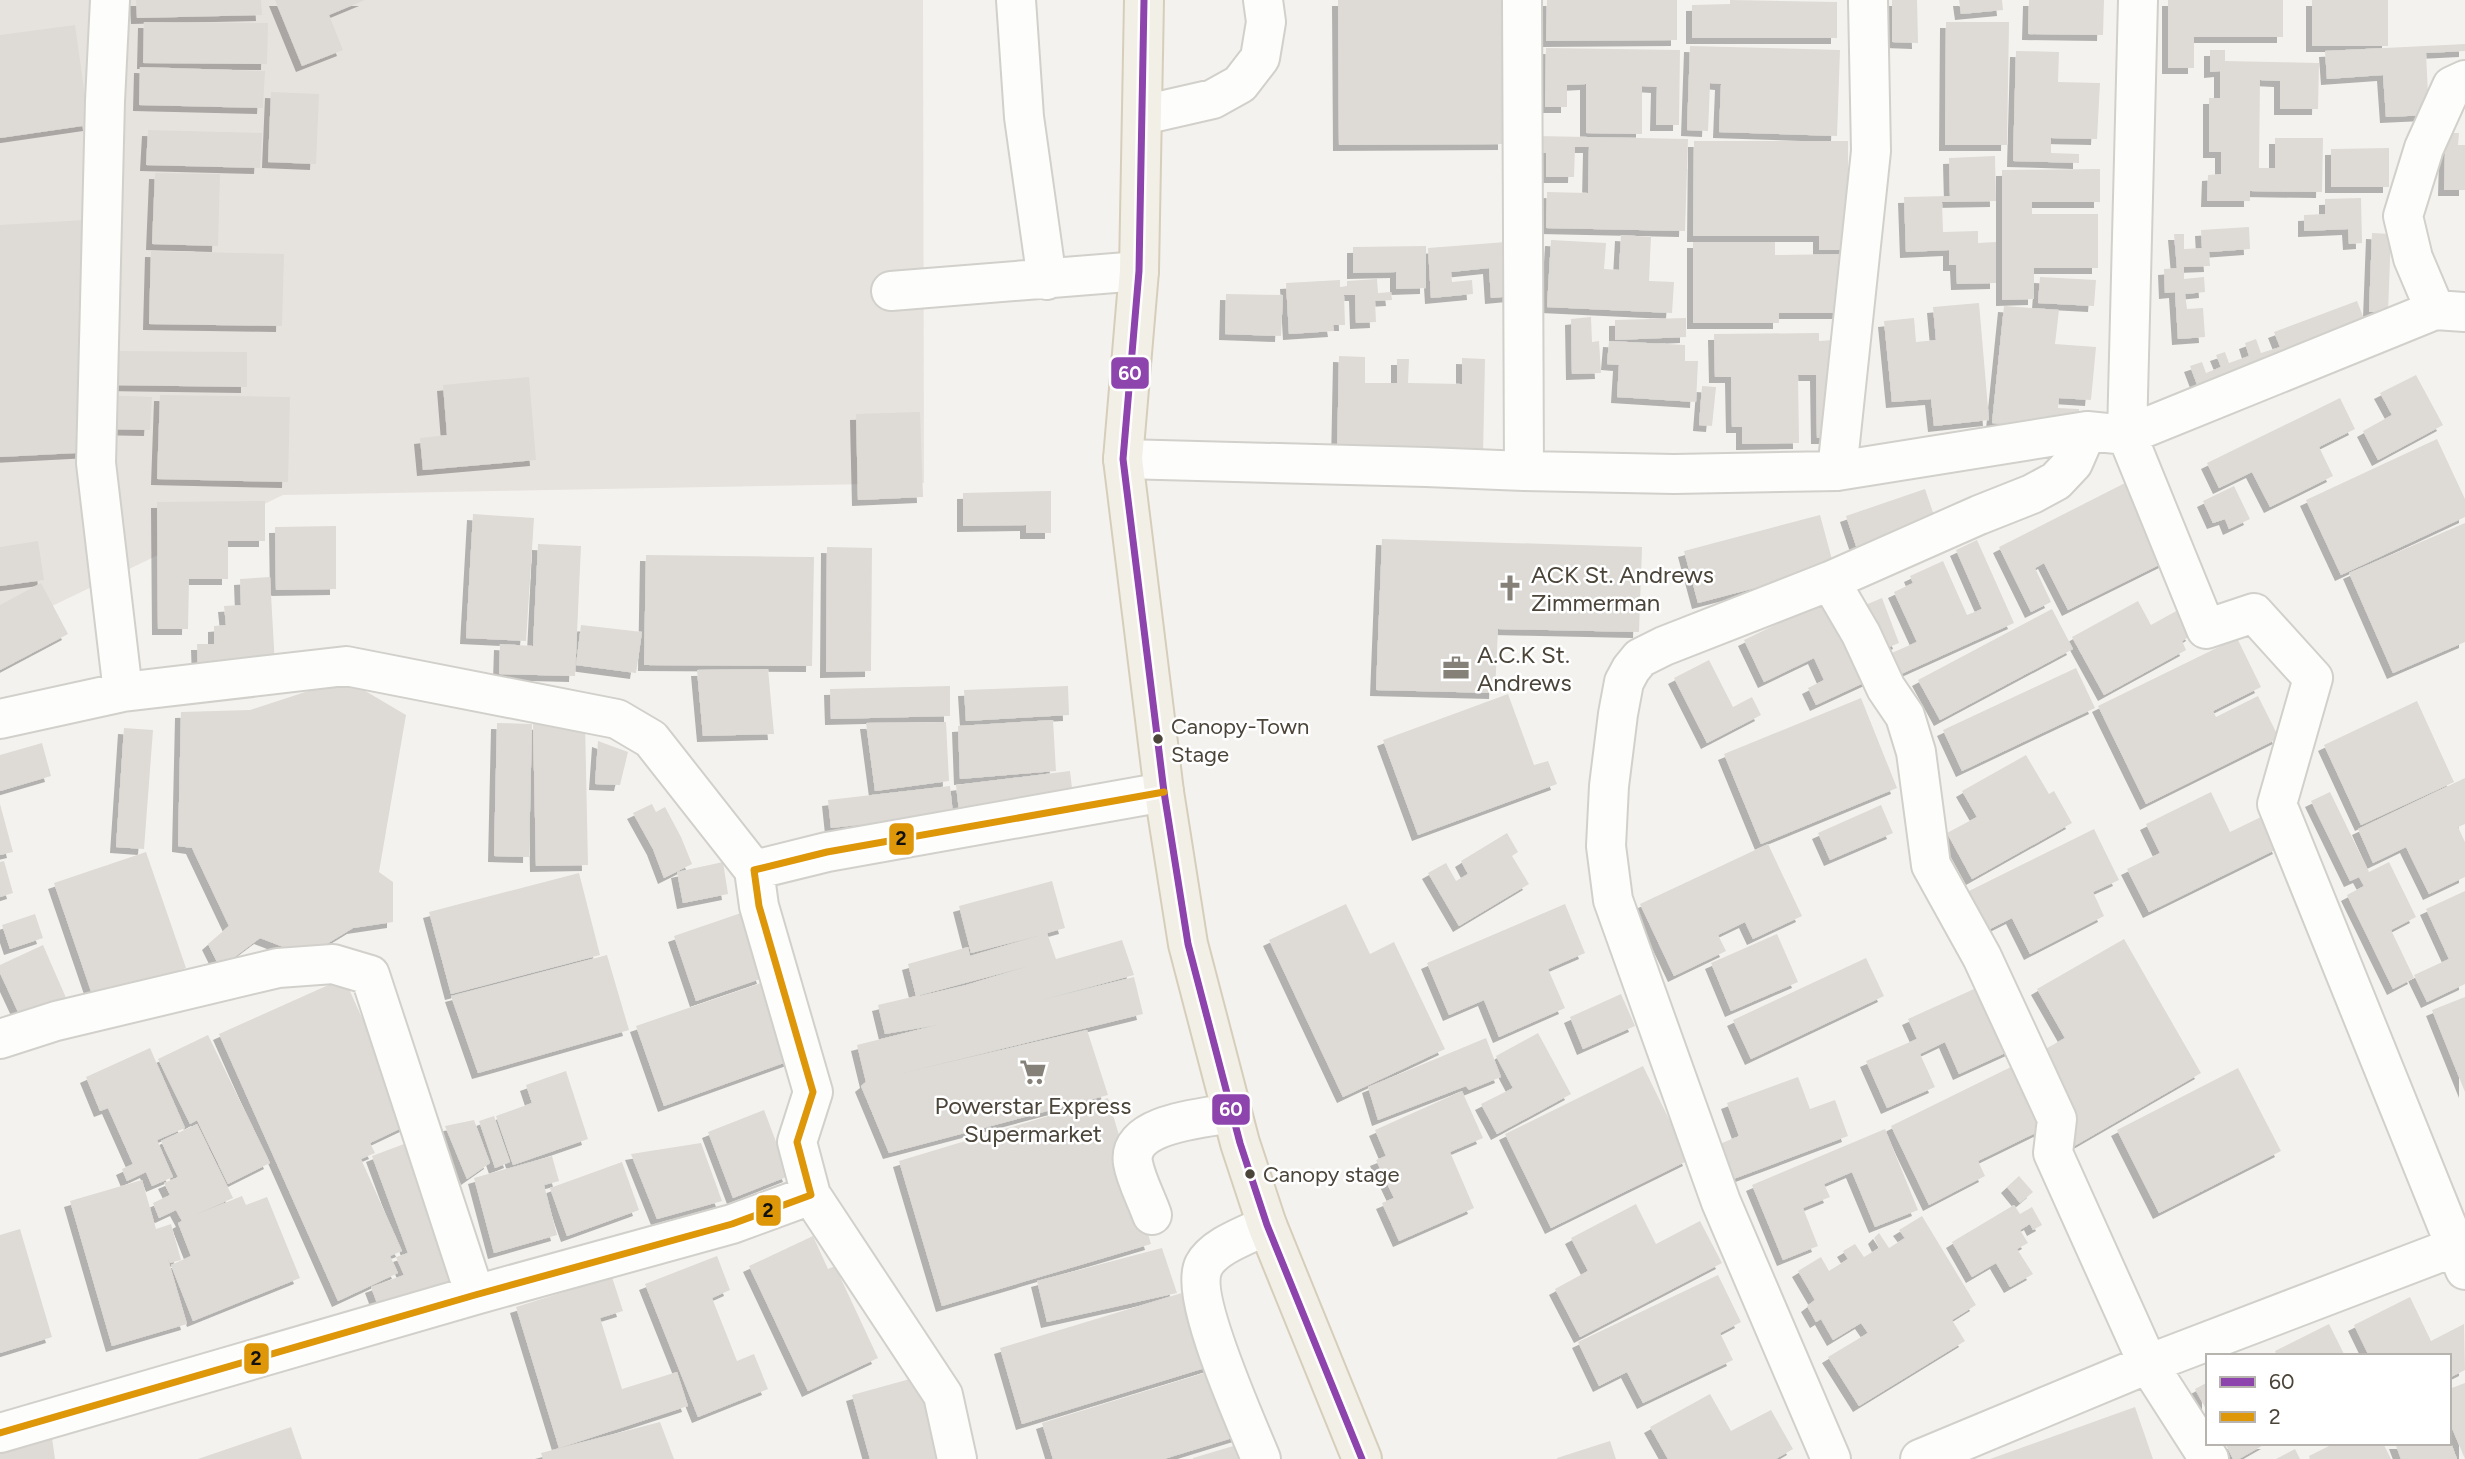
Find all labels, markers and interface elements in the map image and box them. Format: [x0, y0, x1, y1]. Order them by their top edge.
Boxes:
line badge: 60 [1110, 356, 1150, 390]
text: 60 [1118, 362, 1142, 385]
place label: ACK St. Andrews Zimmerman [1531, 560, 1714, 617]
church icon: ACK St. Andrews Zimmerman [1495, 573, 1525, 603]
place label: A.C.K St. Andrews [1477, 640, 1572, 697]
office icon: A.C.K St. Andrews [1441, 653, 1471, 683]
place label: Canopy-Town Stage [1171, 713, 1309, 768]
marker: Canopy-Town Stage [1151, 732, 1165, 746]
line badge: 2 [888, 822, 915, 856]
text: 2 [895, 827, 907, 850]
supermarket icon: Powerstar Express Supermarket [1018, 1057, 1048, 1087]
place label: Powerstar Express Supermarket [935, 1091, 1131, 1148]
line badge: 60 [1211, 1093, 1251, 1126]
text: 60 [1219, 1098, 1243, 1121]
place label: Canopy stage [1263, 1161, 1400, 1188]
marker: Canopy stage [1243, 1167, 1257, 1181]
line badge: 2 [755, 1194, 782, 1227]
text: 2 [762, 1199, 774, 1222]
line badge: 2 [243, 1342, 270, 1375]
text: 2 [250, 1347, 262, 1370]
legend [2206, 1354, 2451, 1445]
text: 60 [2269, 1369, 2294, 1394]
text: 2 [2269, 1404, 2281, 1429]

